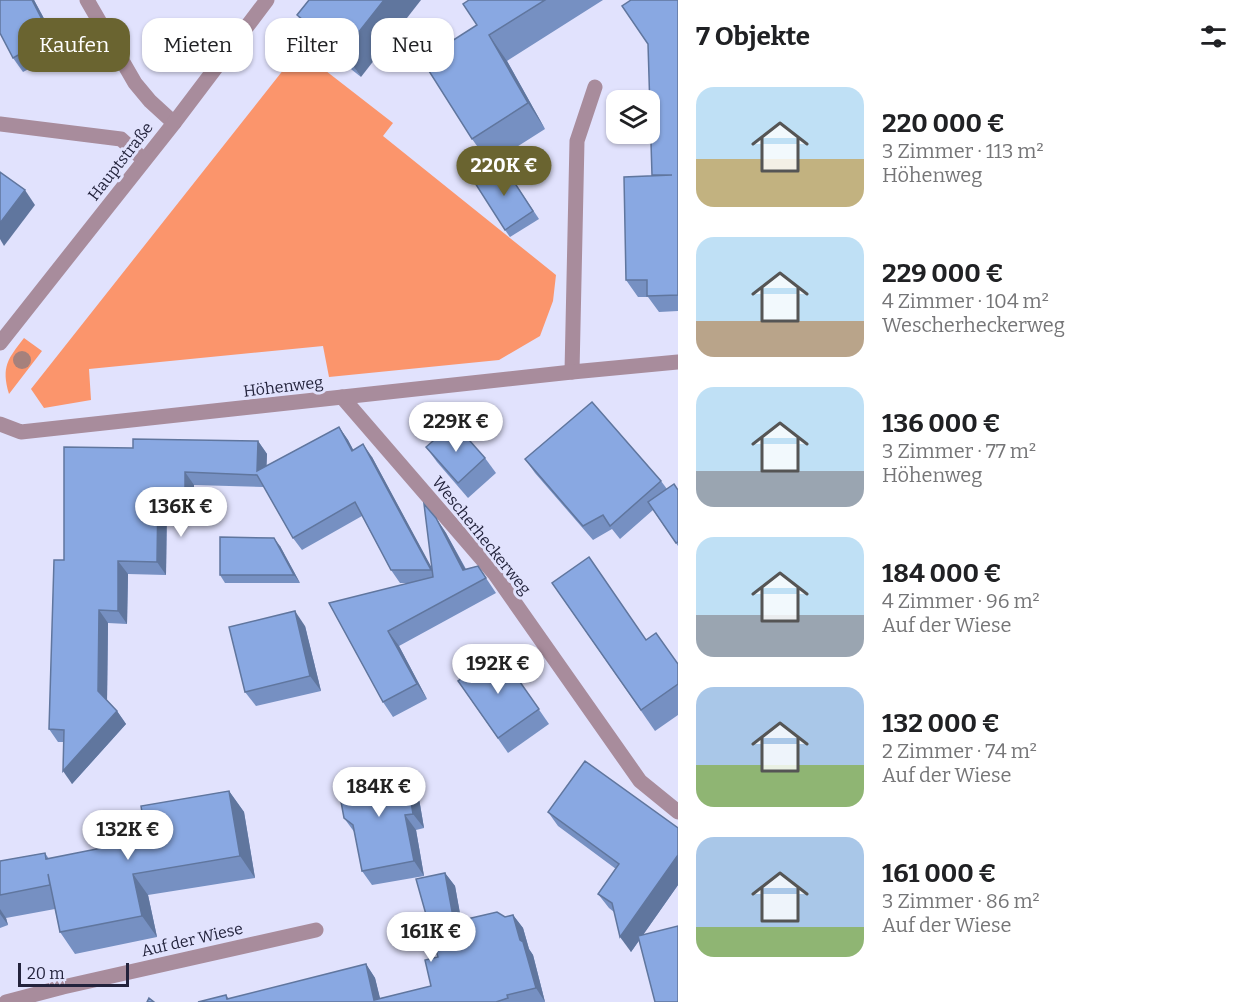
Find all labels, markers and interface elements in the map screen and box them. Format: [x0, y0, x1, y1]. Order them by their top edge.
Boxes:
chip: Kaufen [18, 18, 130, 72]
chip: Mieten [142, 18, 253, 72]
chip: Filter [265, 18, 359, 72]
chip: Neu [371, 18, 454, 72]
icon: filters [1197, 20, 1230, 53]
text: 7 Objekte [696, 21, 810, 52]
map controls [606, 90, 660, 144]
button: layers [606, 90, 660, 144]
text: 220 000 € [882, 108, 1005, 139]
icon: home [744, 111, 816, 183]
street label: Hauptstraße [84, 118, 157, 204]
text: 3 Zimmer · 113 m² [882, 139, 1043, 163]
pin: 220K € [455, 146, 553, 197]
text: 220K € [470, 153, 538, 177]
text: Höhenweg [882, 163, 982, 187]
text: 229 000 € [882, 258, 1004, 289]
icon: home [744, 261, 816, 333]
text: 4 Zimmer · 104 m² [882, 289, 1049, 313]
text: Wescherheckerweg [882, 313, 1065, 337]
street label: Höhenweg [242, 372, 324, 401]
pin: 229K € [407, 402, 505, 453]
text: 136 000 € [882, 408, 1001, 439]
text: 229K € [423, 409, 489, 433]
icon: home [744, 411, 816, 483]
text: 3 Zimmer · 77 m² [882, 439, 1036, 463]
text: Höhenweg [882, 463, 982, 487]
street label: Wescherheckerweg [428, 473, 535, 598]
pin: 136K € [132, 487, 230, 538]
text: 136K € [149, 494, 213, 518]
text: 184 000 € [882, 558, 1002, 589]
icon: home [744, 561, 816, 633]
text: 4 Zimmer · 96 m² [882, 589, 1040, 613]
text: Auf der Wiese [882, 613, 1012, 637]
pin: 192K € [449, 644, 547, 695]
text: 192K € [466, 651, 530, 675]
text: 132 000 € [882, 708, 1000, 739]
icon: home [744, 711, 816, 783]
text: 2 Zimmer · 74 m² [882, 739, 1037, 763]
text: Auf der Wiese [882, 763, 1012, 787]
pin: 184K € [330, 767, 428, 818]
text: 184K € [347, 774, 411, 798]
pin: 132K € [79, 810, 177, 861]
text: 132K € [96, 817, 160, 841]
text: 161 000 € [882, 858, 996, 889]
icon: home [744, 861, 816, 933]
text: 3 Zimmer · 86 m² [882, 889, 1040, 913]
pin: 161K € [382, 912, 480, 963]
text: Auf der Wiese [882, 913, 1012, 937]
street label: Auf der Wiese [139, 919, 245, 960]
text: 161K € [401, 919, 461, 943]
scale bar [18, 960, 129, 988]
text: 20 m [27, 964, 64, 983]

